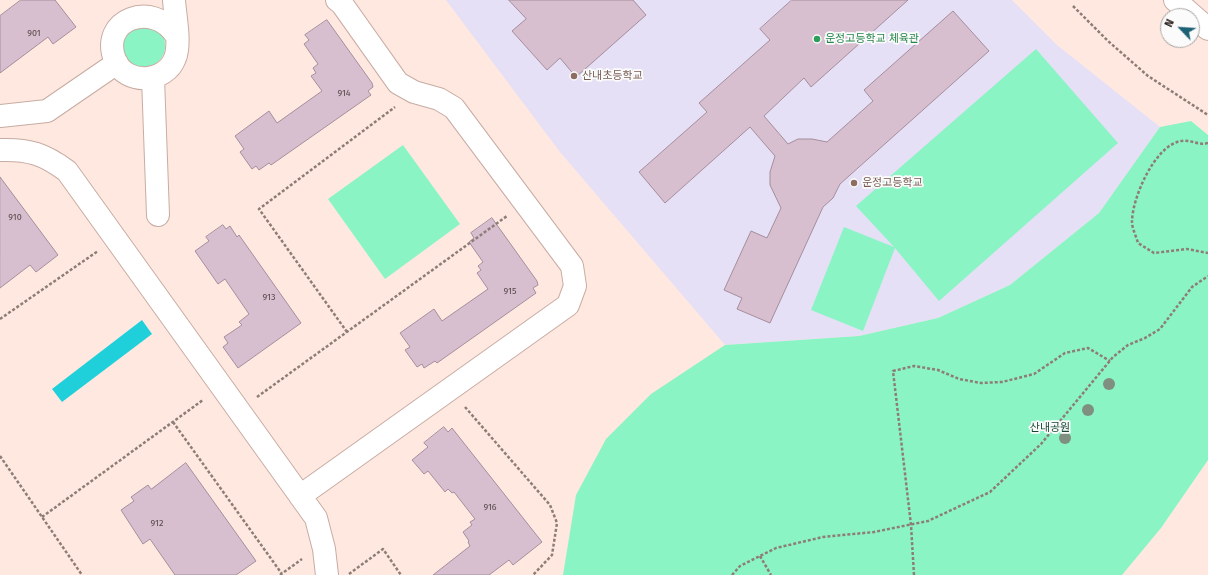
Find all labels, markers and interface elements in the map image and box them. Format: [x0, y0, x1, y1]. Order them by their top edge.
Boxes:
north arrow [1160, 8, 1200, 48]
text: N [1162, 17, 1177, 29]
house number: 901 [27, 28, 41, 38]
place label: 운정고등학교 체육관 [825, 32, 919, 46]
marker: 운정고등학교 체육관 [812, 34, 822, 44]
place label: 산내초등학교 [582, 69, 643, 83]
marker: 산내초등학교 [569, 71, 579, 81]
house number: 914 [337, 88, 351, 98]
place label: 운정고등학교 [862, 176, 923, 190]
marker: 운정고등학교 [849, 178, 859, 188]
house number: 910 [8, 212, 22, 222]
house number: 915 [504, 286, 516, 296]
house number: 913 [263, 292, 275, 302]
park label: 산내공원 [1030, 421, 1070, 435]
house number: 916 [483, 502, 497, 512]
house number: 912 [151, 518, 163, 528]

